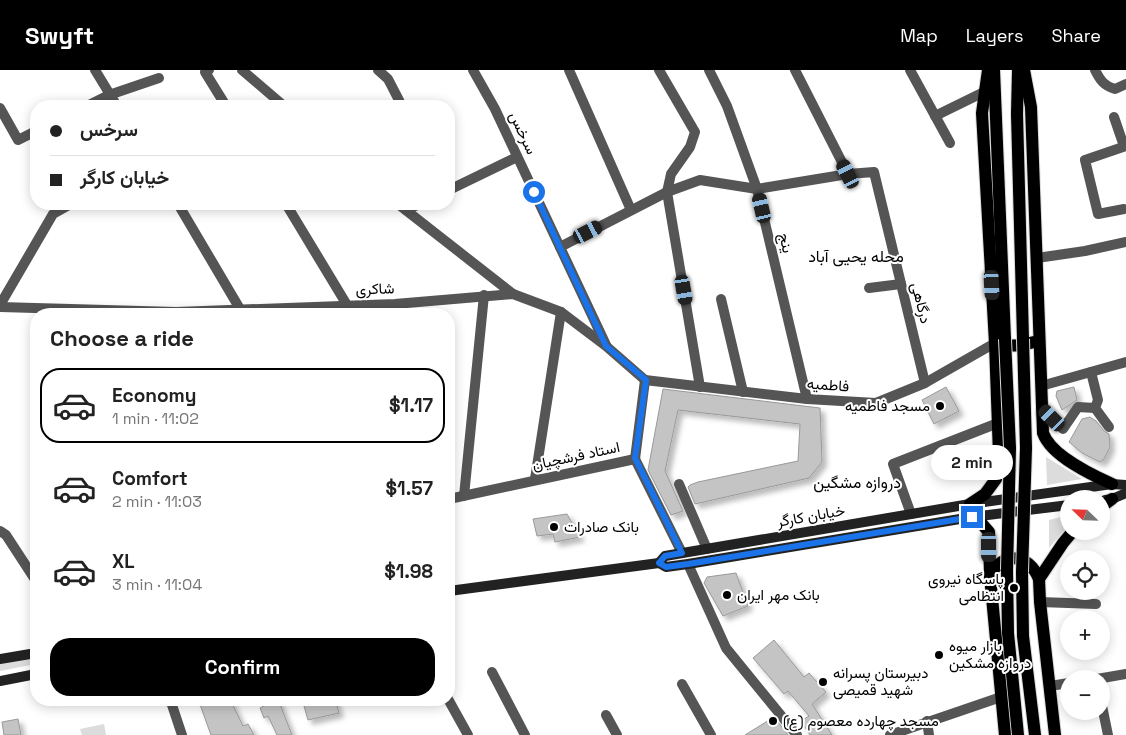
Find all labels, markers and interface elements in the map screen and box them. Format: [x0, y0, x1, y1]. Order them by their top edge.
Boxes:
text: Swyft [25, 20, 94, 51]
text: Map [900, 24, 938, 47]
text: Layers [966, 24, 1023, 47]
text: Share [1051, 24, 1101, 47]
street label: سرخس [504, 108, 542, 158]
text: سرخس [80, 117, 138, 142]
car [834, 157, 861, 191]
text: خیابان کارگر [80, 165, 169, 190]
route start [523, 181, 545, 203]
car [751, 192, 772, 224]
car [571, 219, 604, 245]
street label: ینج [773, 231, 798, 255]
district label: محله یحیی آباد [808, 246, 904, 267]
car [983, 270, 1000, 300]
car [674, 274, 693, 306]
street label: شاکری [355, 278, 395, 300]
street label: درگاهی [906, 280, 936, 326]
text: Choose a ride [50, 324, 194, 352]
street label: فاطمیه [806, 374, 850, 395]
icon: car [52, 383, 97, 428]
text: Economy [112, 383, 196, 408]
text: $1.17 [389, 393, 433, 418]
place label: مسجد فاطمیه [845, 396, 930, 415]
marker: مسجد فاطمیه [934, 400, 946, 412]
car [1036, 402, 1067, 434]
text: 1 min · 11:02 [112, 408, 199, 429]
street label: استاد فرشچیان [530, 437, 622, 475]
callout: 2 min [931, 444, 1013, 480]
text: 2 min [951, 452, 993, 473]
icon: car [52, 466, 97, 511]
text: Comfort [112, 466, 188, 491]
district label: دروازه مشگین [813, 472, 901, 493]
text: $1.57 [386, 476, 433, 501]
north arrow [1060, 490, 1110, 540]
map controls [1060, 490, 1110, 720]
text: 2 min · 11:03 [112, 491, 202, 512]
street label: خیابان کارگر [775, 500, 846, 531]
route end [961, 506, 983, 528]
place label: بانک صادرات [564, 517, 639, 536]
marker: بانک صادرات [548, 521, 560, 533]
car [981, 532, 996, 562]
icon: car [52, 549, 97, 594]
text: XL [112, 549, 135, 574]
button: locate [1060, 550, 1110, 600]
text: $1.98 [384, 559, 433, 584]
place label: پاسگاه نیروی انتظامی [928, 569, 1004, 606]
text: 3 min · 11:04 [112, 574, 202, 595]
marker: پاسگاه نیروی انتظامی [1008, 582, 1020, 594]
place label: بانک مهر ایران [737, 585, 820, 604]
marker: بانک مهر ایران [721, 589, 733, 601]
button: + [1060, 610, 1110, 660]
place label: بازار میوه دروازه مشکین [949, 636, 1031, 673]
button: Confirm [50, 638, 435, 696]
marker: بازار میوه دروازه مشکین [933, 649, 945, 661]
place label: دبیرستان پسرانه شهید قمیصی [833, 663, 928, 700]
button: − [1060, 670, 1110, 720]
marker: دبیرستان پسرانه شهید قمیصی [817, 676, 829, 688]
place label: مسجد چهارده معصوم (ع) [783, 711, 939, 732]
marker: مسجد چهارده معصوم (ع) [767, 715, 779, 727]

